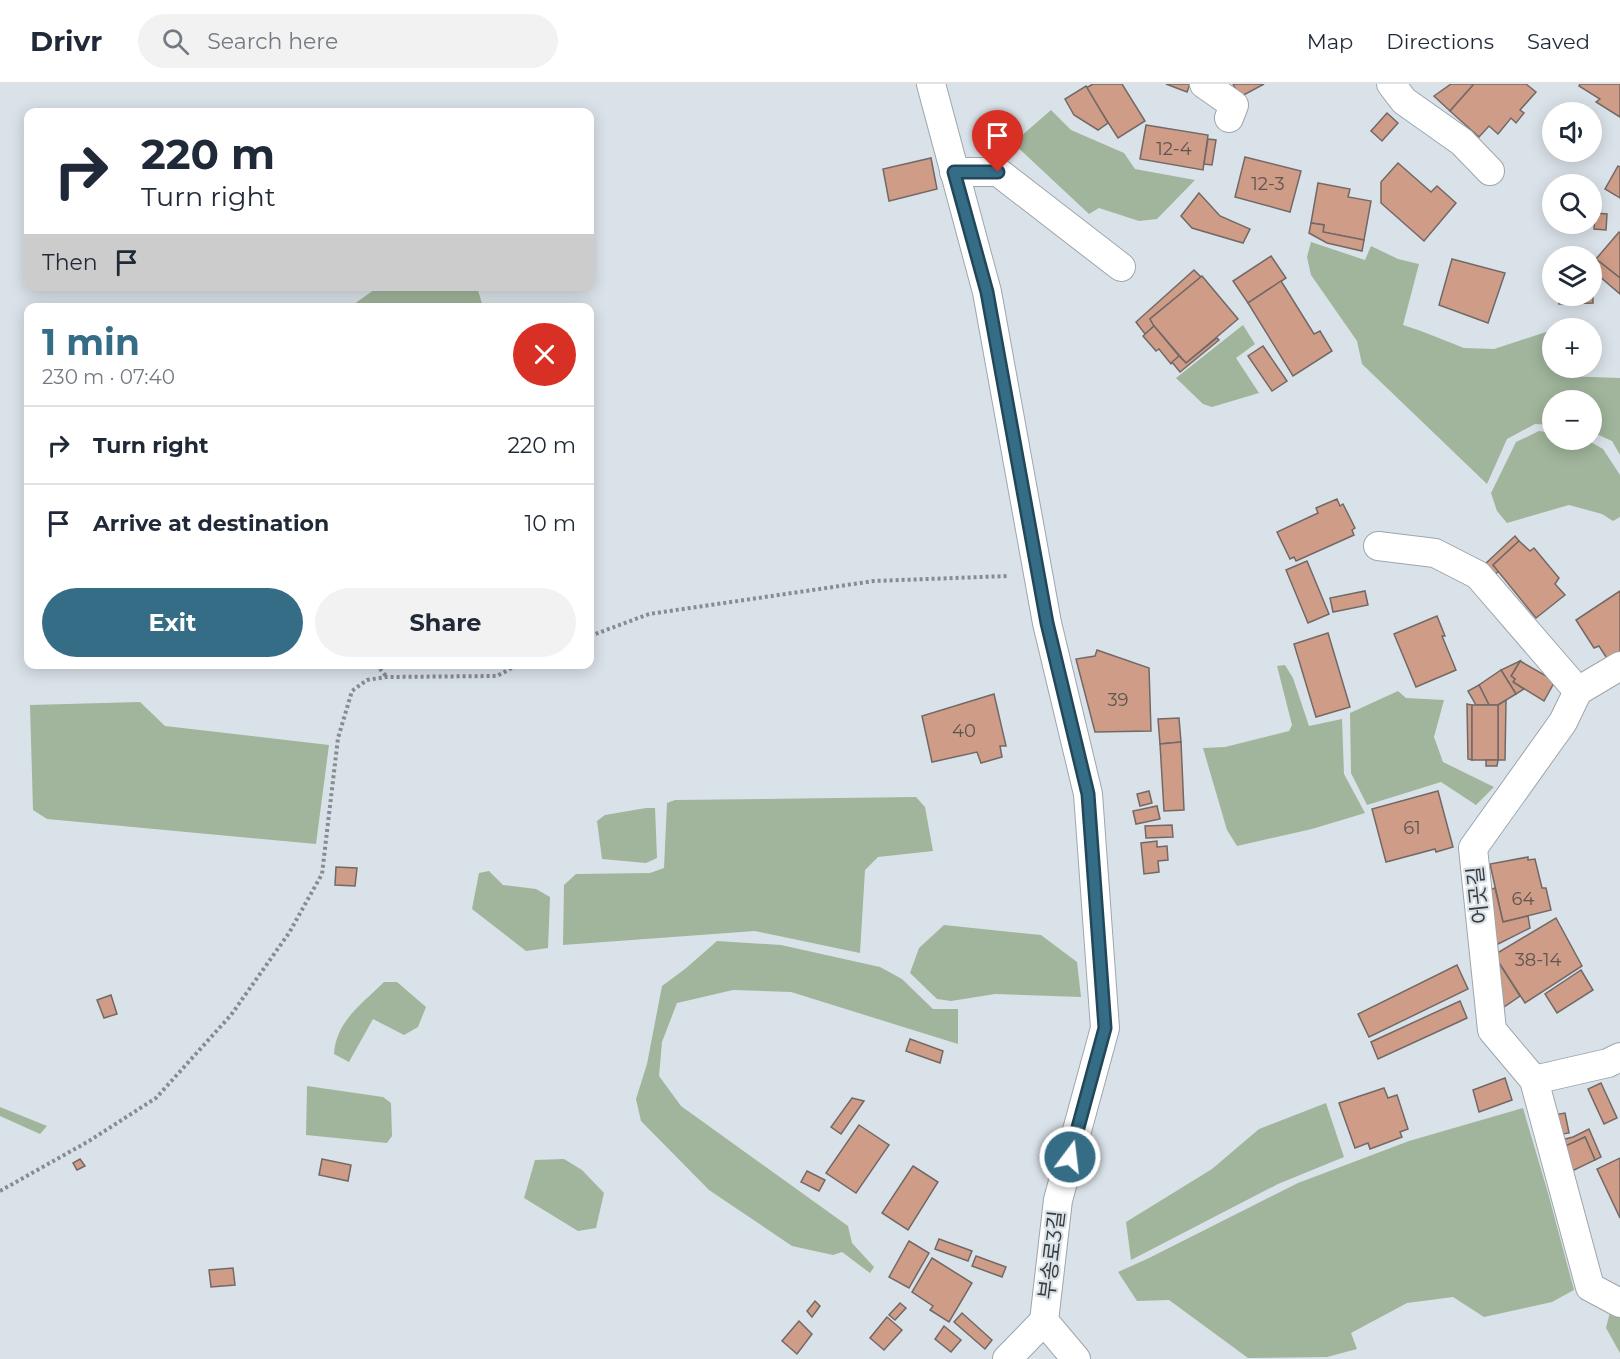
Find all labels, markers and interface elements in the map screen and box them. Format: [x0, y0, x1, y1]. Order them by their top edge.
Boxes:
search box [138, 14, 558, 68]
text: Drivr [30, 24, 102, 58]
icon: search [159, 25, 192, 58]
text: Search here [207, 28, 338, 55]
text: Map [1307, 29, 1353, 54]
text: Directions [1386, 29, 1494, 54]
text: Saved [1527, 29, 1590, 54]
map controls [1542, 102, 1602, 450]
button: sound [1542, 102, 1602, 162]
pin [972, 110, 1023, 172]
icon: arrive [981, 119, 1014, 152]
text: 220 m [141, 128, 275, 180]
icon: right [42, 132, 120, 210]
house number: 12-4 [1156, 138, 1192, 160]
house number: 12-3 [1251, 173, 1285, 195]
button: search [1542, 174, 1602, 234]
text: Turn right [141, 180, 276, 213]
icon: arrive [110, 246, 143, 279]
button: layers [1542, 246, 1602, 306]
text: Then [42, 249, 98, 276]
button: + [1542, 318, 1602, 378]
text: 1 min [42, 320, 140, 364]
button: close [513, 323, 576, 386]
text: 230 m · 07:40 [42, 365, 175, 389]
button: − [1542, 390, 1602, 450]
icon: right [42, 429, 75, 462]
text: Turn right [93, 432, 208, 459]
text: 220 m [507, 432, 576, 459]
icon: arrive [42, 507, 75, 540]
text: Arrive at destination [93, 510, 329, 537]
text: 10 m [524, 510, 576, 537]
button: Exit [42, 588, 303, 657]
button: Share [315, 588, 576, 657]
house number: 39 [1107, 689, 1129, 711]
house number: 40 [952, 720, 976, 742]
house number: 61 [1403, 817, 1421, 839]
street label: 어곳길 [1462, 865, 1493, 925]
house number: 64 [1512, 888, 1535, 910]
house number: 38-14 [1515, 949, 1561, 971]
position arrow [1038, 1125, 1102, 1189]
street label: 부송로3길 [1034, 1209, 1069, 1301]

